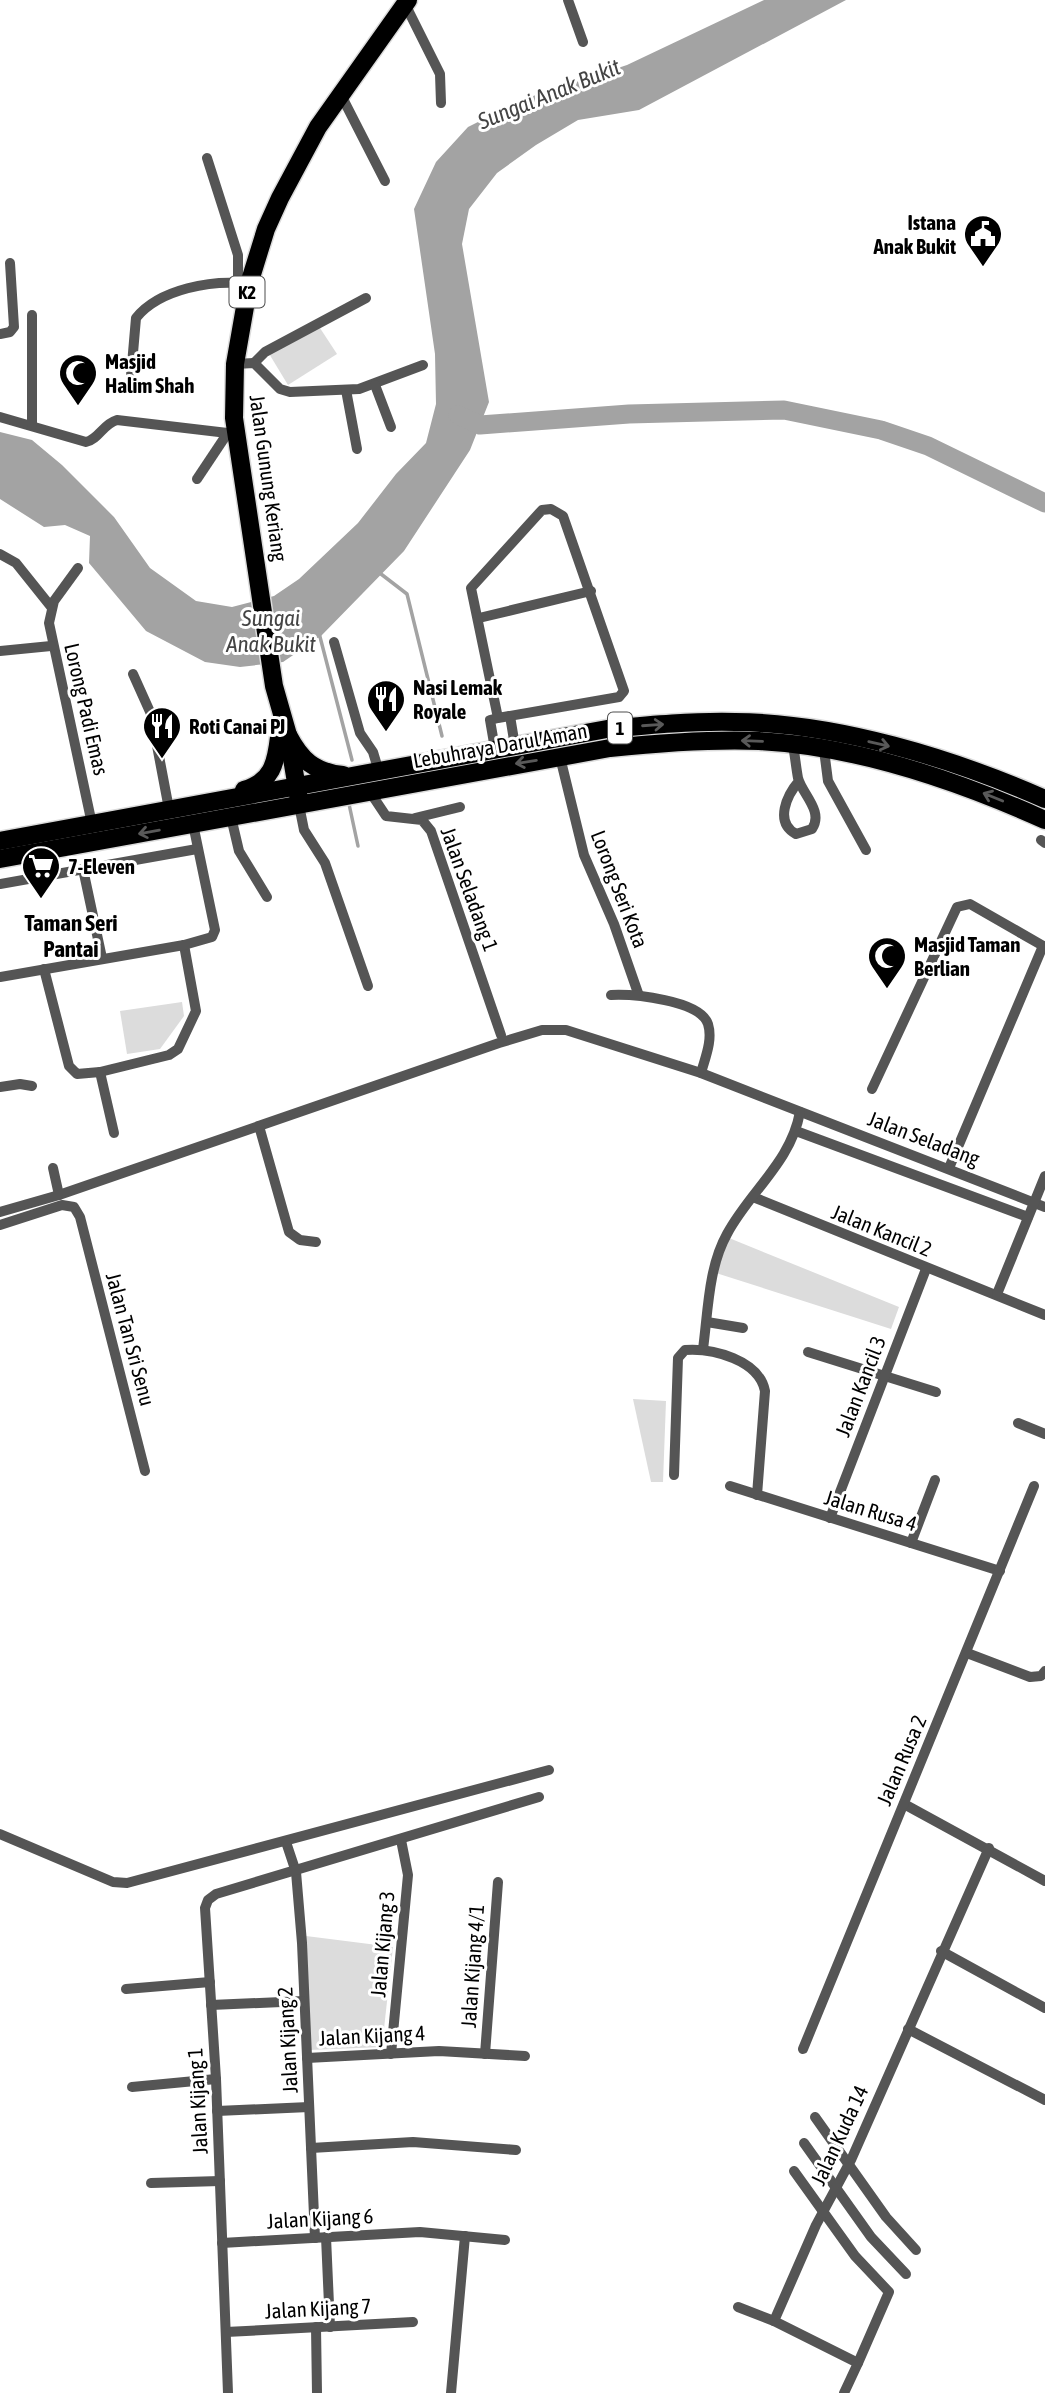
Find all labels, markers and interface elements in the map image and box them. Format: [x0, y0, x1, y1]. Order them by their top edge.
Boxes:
water label: Sungai Anak Bukit [473, 53, 624, 135]
place label: Istana Anak Bukit [873, 210, 956, 258]
public building icon: Istana Anak Bukit [962, 213, 1004, 268]
road number: K2 [230, 276, 264, 308]
place label: Masjid Halim Shah [105, 349, 194, 397]
mosque icon: Masjid Halim Shah [57, 352, 99, 407]
street label: Jalan Gunung Keriang [245, 393, 293, 563]
water label: Sungai Anak Bukit [225, 605, 316, 657]
street label: Lorong Padi Emas [60, 641, 114, 777]
place label: Nasi Lemak Royale [413, 675, 503, 723]
restaurant icon: Nasi Lemak Royale [365, 678, 407, 733]
restaurant icon: Roti Canai PJ [141, 705, 183, 760]
road number: 1 [608, 712, 632, 744]
place label: Roti Canai PJ [189, 714, 285, 738]
street label: Lebuhraya Darul Aman [411, 718, 589, 772]
one-way arrow [641, 718, 664, 731]
one-way arrow [741, 735, 764, 748]
one-way arrow [867, 737, 890, 751]
one-way arrow [515, 756, 538, 769]
one-way arrow [982, 790, 1004, 803]
street label: Jalan Seladang 1 [436, 824, 504, 954]
one-way arrow [138, 826, 161, 839]
street label: Lorong Seri Kota [587, 827, 653, 951]
supermarket icon: 7-Eleven [20, 845, 62, 900]
place label: 7-Eleven [68, 854, 135, 878]
district label: Taman Seri Pantai [25, 910, 117, 962]
place label: Masjid Taman Berlian [914, 932, 1020, 980]
mosque icon: Masjid Taman Berlian [866, 935, 908, 990]
street label: Jalan Seladang [865, 1106, 983, 1170]
street label: Jalan Kancil 2 [829, 1199, 935, 1261]
street label: Jalan Tan Sri Senu [102, 1270, 160, 1408]
street label: Jalan Kancil 3 [830, 1332, 890, 1440]
street label: Jalan Rusa 4 [822, 1485, 920, 1535]
street label: Jalan Rusa 2 [871, 1711, 931, 1809]
street label: Jalan Kijang 3 [365, 1890, 399, 1998]
street label: Jalan Kijang 4/1 [456, 1904, 488, 2028]
street label: Jalan Kijang 2 [272, 1986, 302, 2094]
street label: Jalan Kijang 4 [318, 2020, 426, 2050]
street label: Jalan Kijang 1 [182, 2047, 212, 2155]
street label: Jalan Kuda 14 [805, 2081, 873, 2189]
street label: Jalan Kijang 6 [266, 2203, 374, 2233]
street label: Jalan Kijang 7 [264, 2293, 372, 2323]

